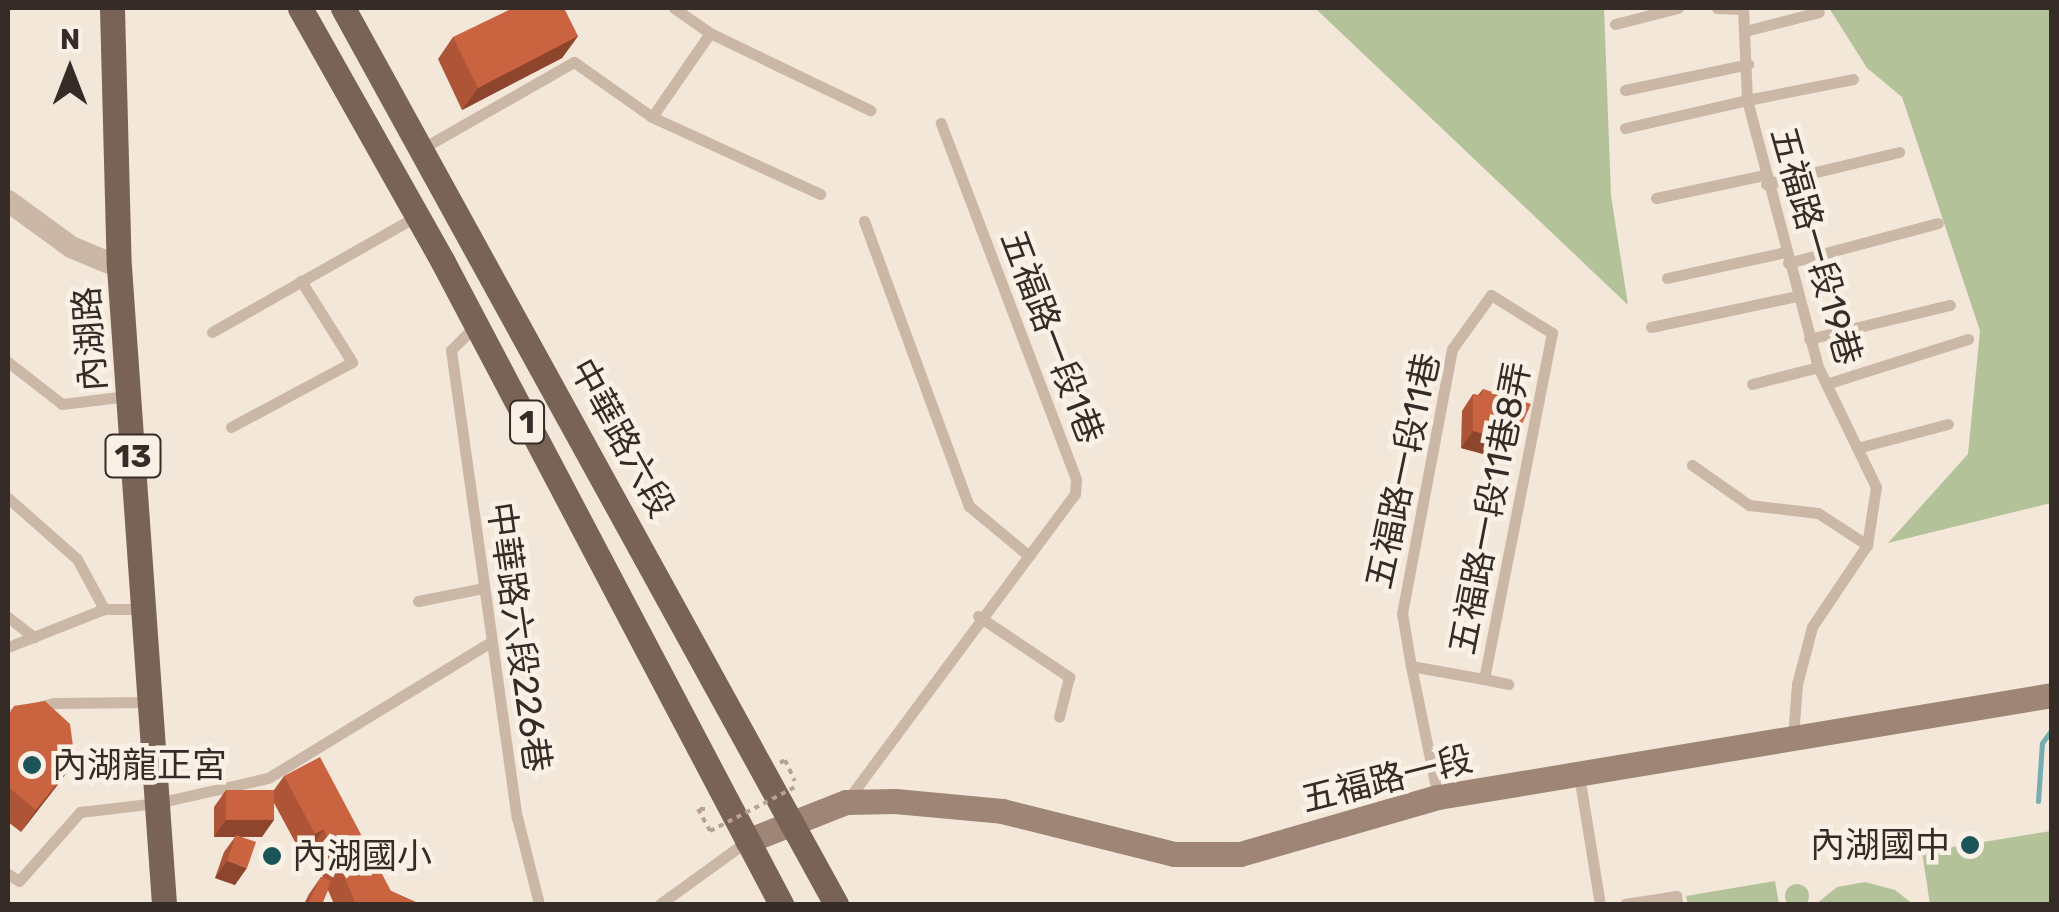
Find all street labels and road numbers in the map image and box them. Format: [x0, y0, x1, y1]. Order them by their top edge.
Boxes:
street label: 五福路一段19巷 [1762, 122, 1870, 370]
street label: 五福路一段1巷 [992, 224, 1112, 450]
street label: 內湖路 [65, 285, 115, 393]
street label: 五福路一段11巷 [1358, 349, 1448, 593]
street label: 中華路六段 [561, 351, 683, 525]
street label: 五福路一段11巷8弄 [1441, 358, 1539, 658]
road number: 1 [507, 395, 547, 449]
road number: 13 [103, 429, 163, 483]
street label: 中華路六段226巷 [479, 499, 559, 775]
street label: 五福路一段 [1297, 737, 1477, 821]

